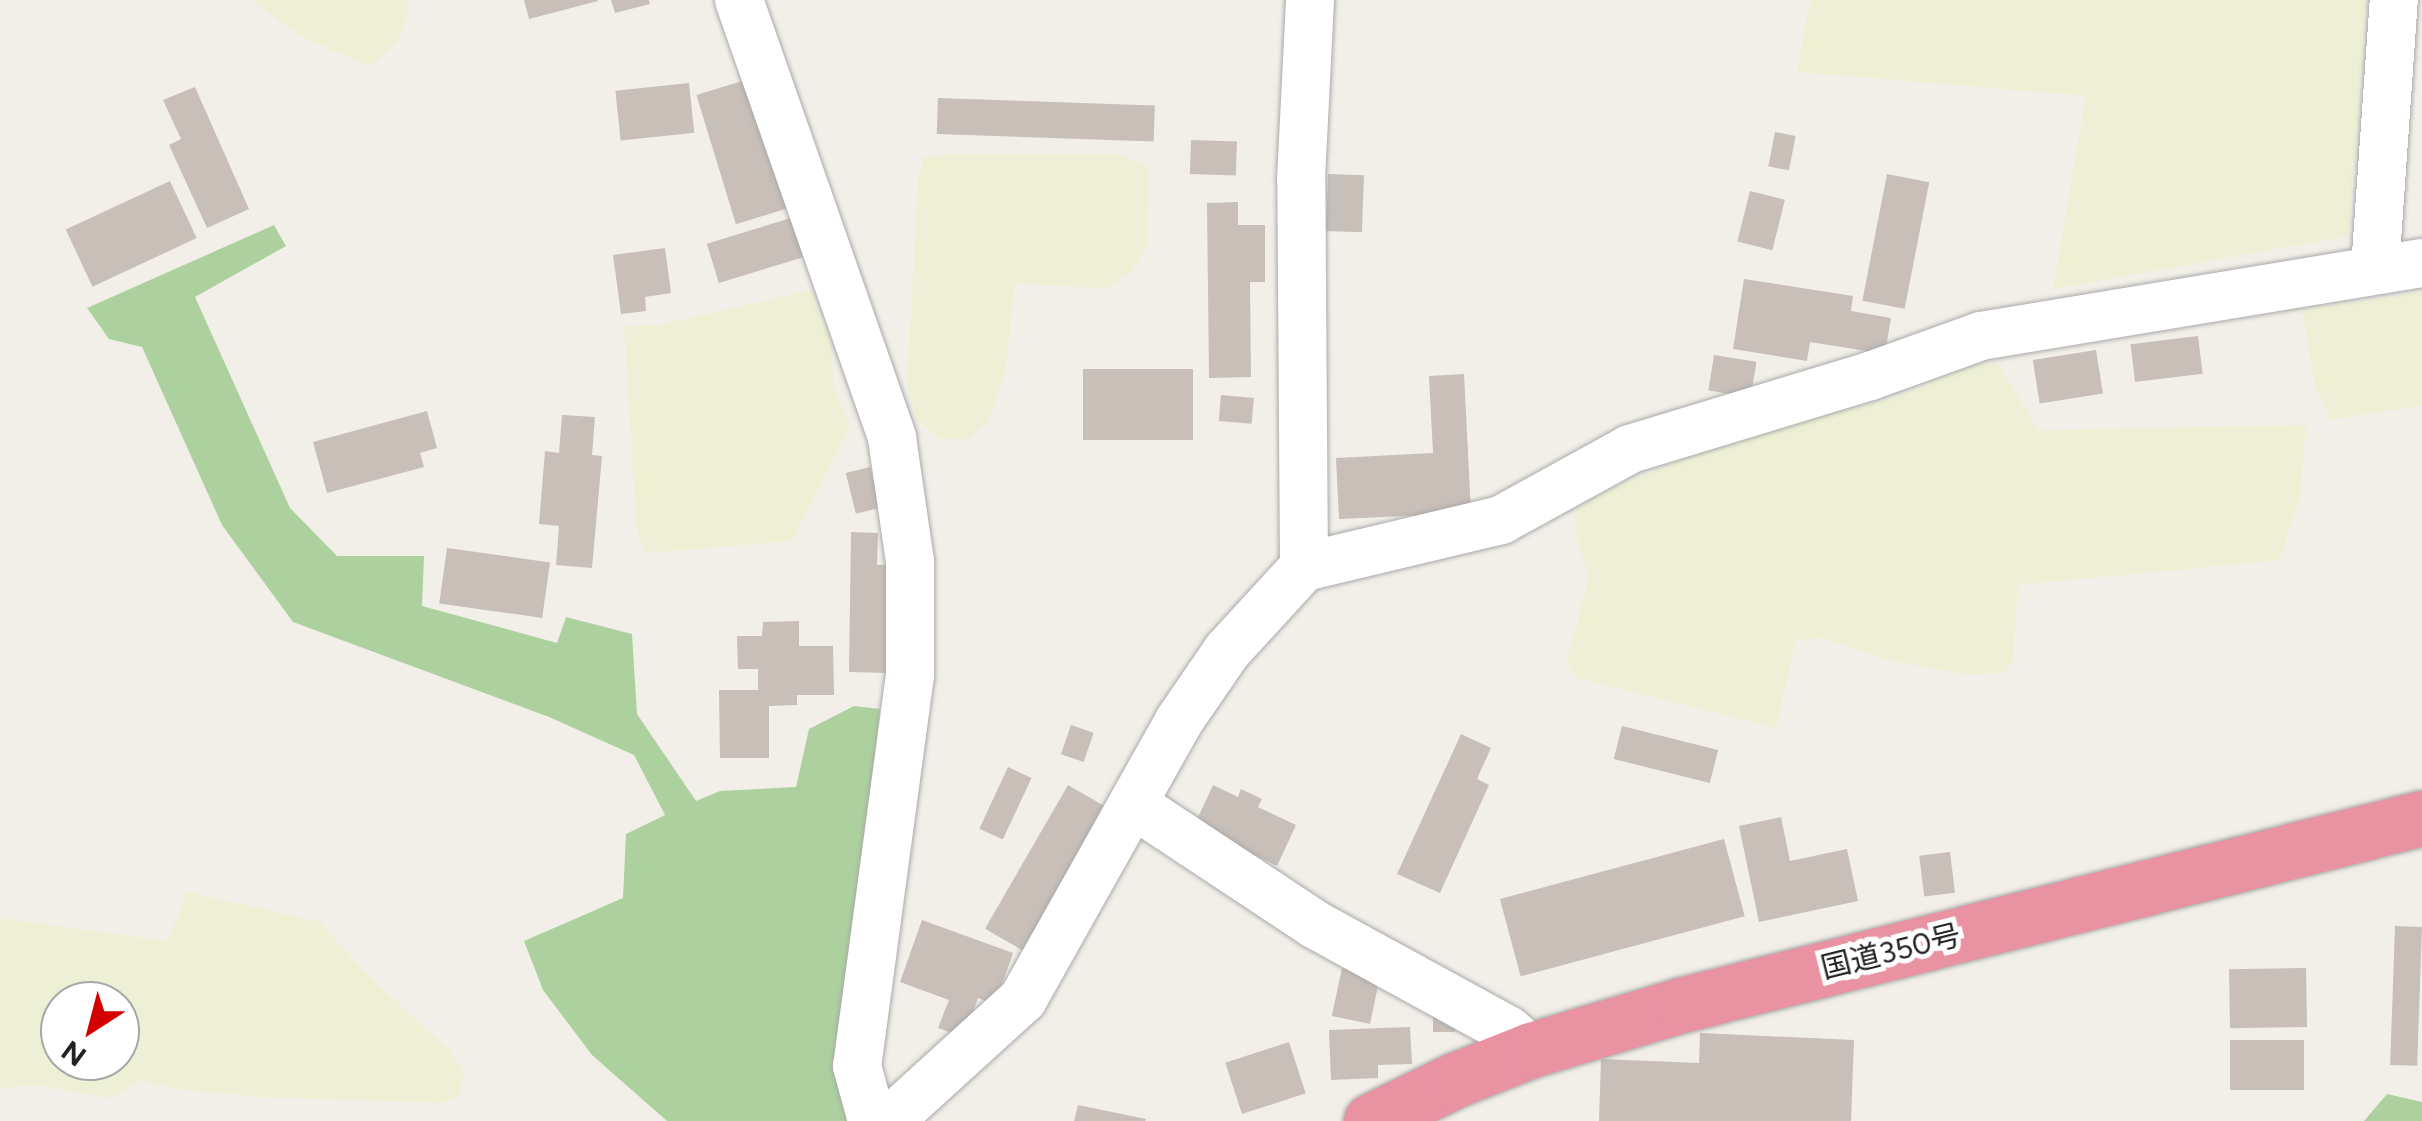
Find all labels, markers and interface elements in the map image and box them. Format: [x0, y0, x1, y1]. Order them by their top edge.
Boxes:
street label: 国道350号 [1817, 917, 1965, 987]
north arrow [40, 981, 140, 1081]
text: N [55, 1034, 92, 1074]

